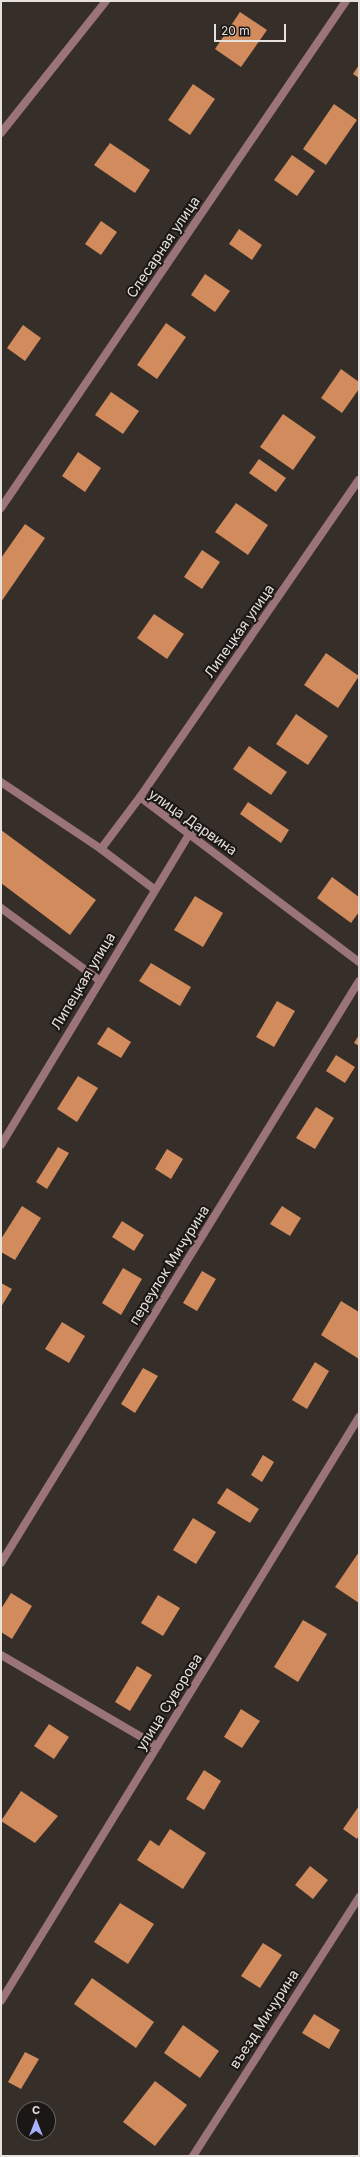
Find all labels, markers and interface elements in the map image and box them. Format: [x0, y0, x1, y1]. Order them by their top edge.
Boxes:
scale bar [216, 16, 288, 42]
text: 20 m [221, 23, 250, 38]
street label: Слесарная улица [123, 193, 203, 301]
street label: Липецкая улица [200, 581, 278, 681]
street label: улица Дарвина [146, 785, 240, 859]
street label: Липецкая улица [47, 929, 119, 1033]
street label: переулок Мичурина [125, 1202, 213, 1328]
street label: улица Суворова [133, 1651, 205, 1753]
street label: въезд Мичурина [226, 1966, 302, 2072]
north arrow [16, 2101, 56, 2141]
text: С [32, 2103, 40, 2117]

